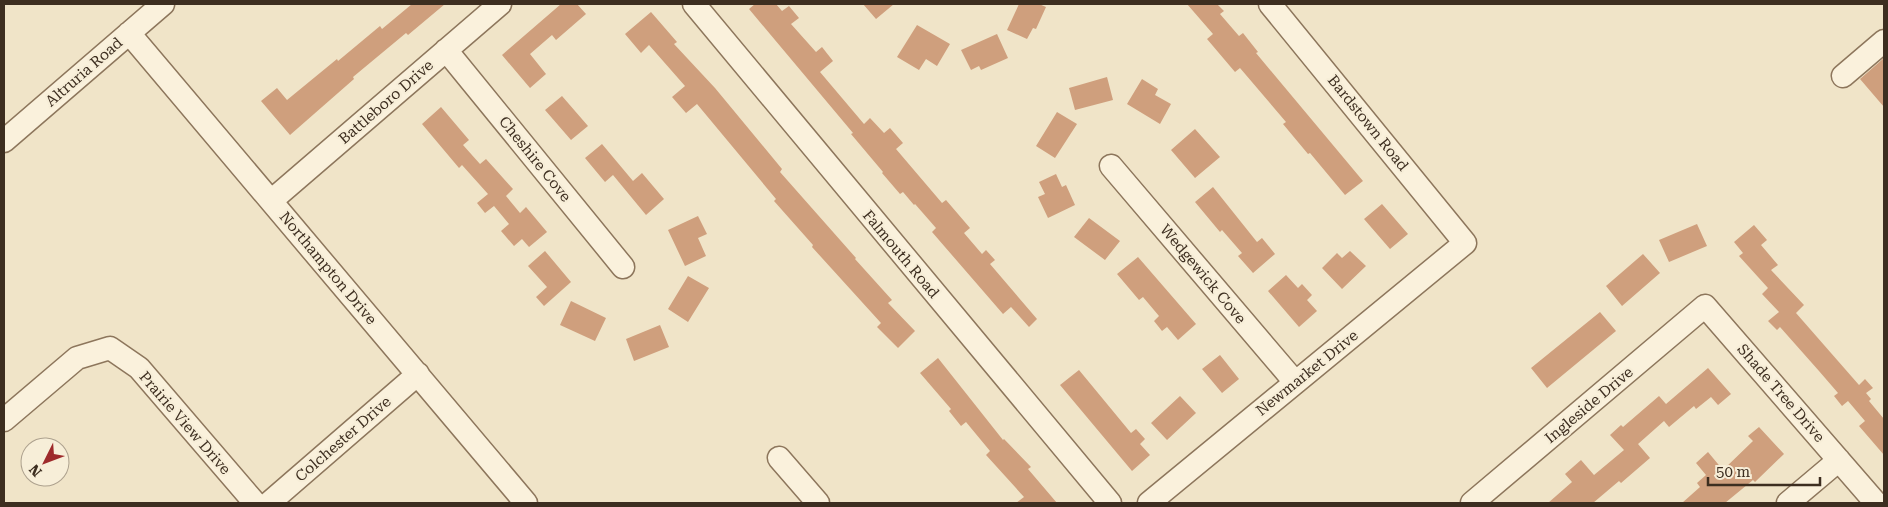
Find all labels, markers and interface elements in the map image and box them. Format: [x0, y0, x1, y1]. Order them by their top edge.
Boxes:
street label: Altruria Road [42, 33, 126, 110]
street label: Battleboro Drive [335, 56, 437, 148]
street label: Bardstown Road [1324, 72, 1412, 175]
street label: Cheshire Cove [495, 113, 575, 205]
street label: Falmouth Road [859, 206, 943, 302]
street label: Northampton Drive [276, 208, 380, 328]
street label: Wedgewick Cove [1156, 221, 1250, 327]
street label: Newmarket Drive [1252, 326, 1362, 420]
street label: Shade Tree Drive [1734, 340, 1828, 446]
street label: Ingleside Drive [1541, 363, 1637, 447]
street label: Prairie View Drive [135, 368, 235, 478]
street label: Colchester Drive [291, 393, 395, 485]
north arrow [20, 437, 70, 487]
scale bar [1708, 454, 1820, 486]
text: N [26, 461, 45, 480]
text: 50 m [1716, 463, 1751, 481]

